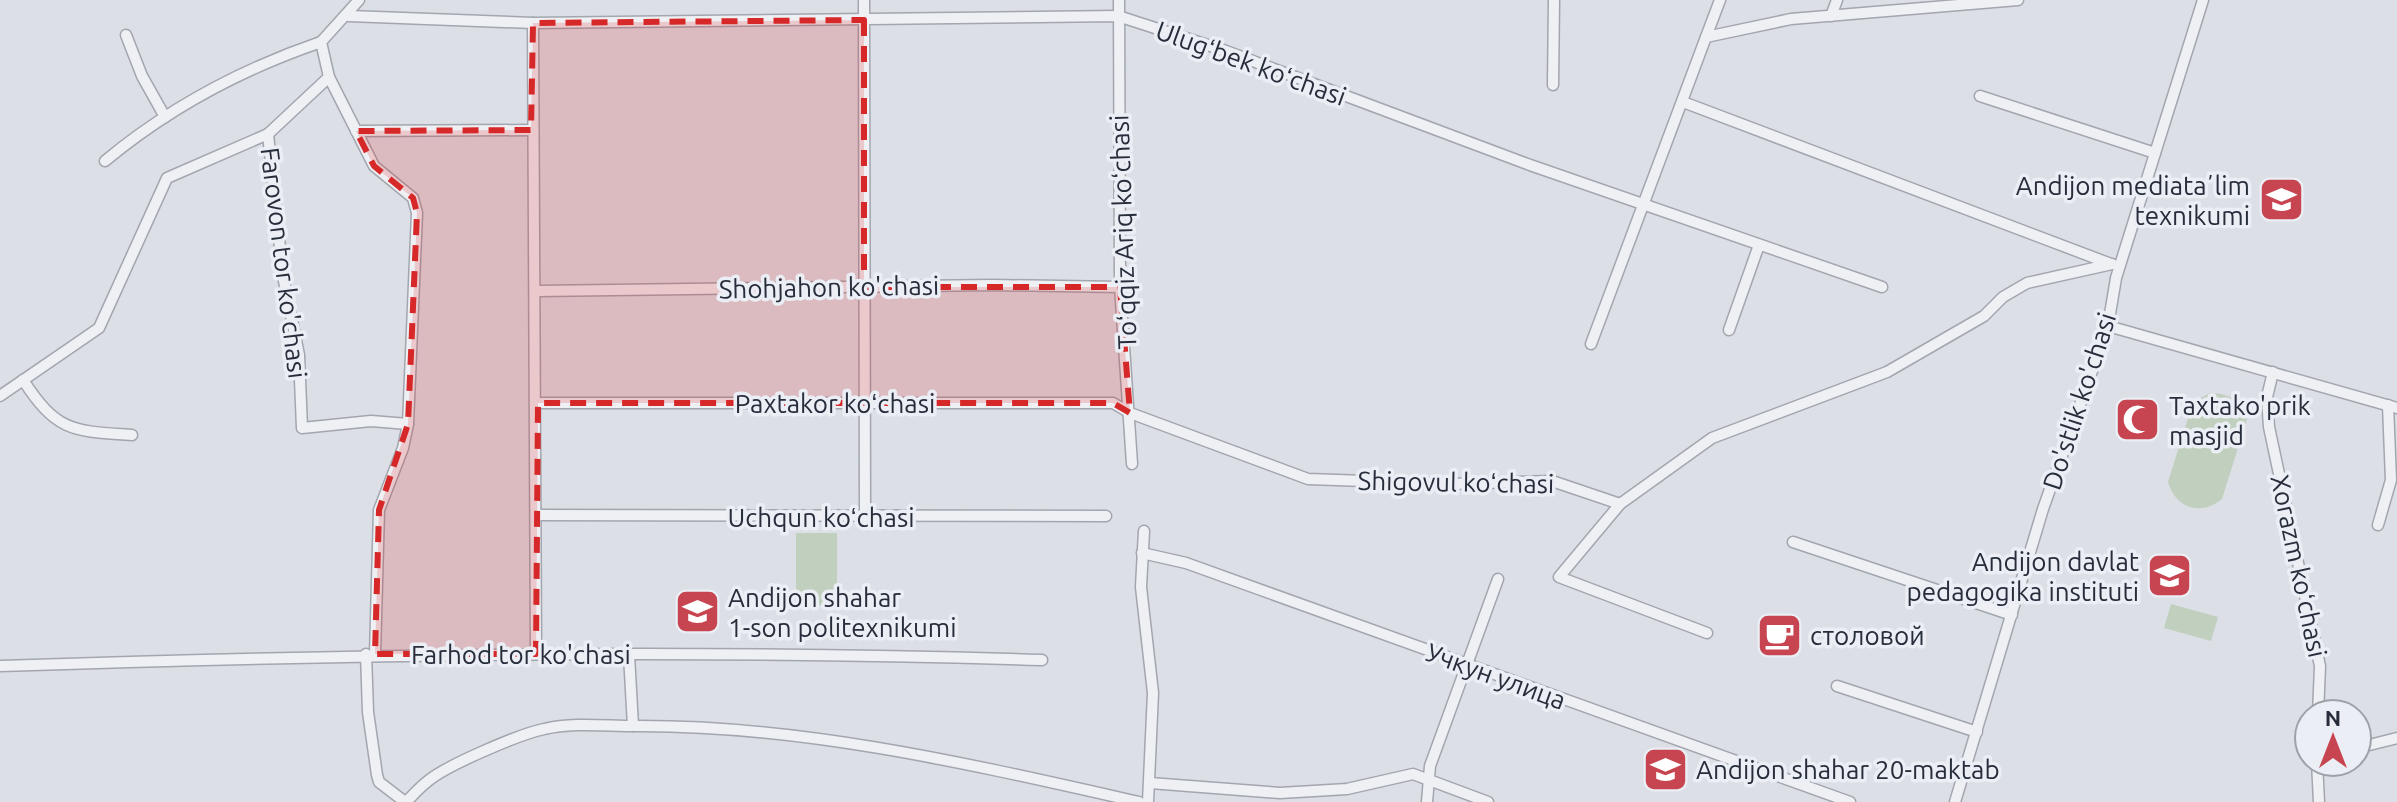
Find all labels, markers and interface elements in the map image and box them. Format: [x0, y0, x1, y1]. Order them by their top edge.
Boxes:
street label: Ulugʻbek koʻchasi [1152, 15, 1350, 111]
street label: Toʻqqiz Ariq koʻchasi [1104, 114, 1142, 350]
street label: Farovon tor ko'chasi [255, 146, 313, 380]
place label: Andijon mediataʼlim texnikumi [2016, 171, 2250, 230]
school or university icon: Andijon mediataʼlim texnikumi [2257, 176, 2305, 224]
street label: Shohjahon ko'chasi [719, 271, 939, 303]
street label: Do'stlik ko'chasi [2037, 309, 2121, 493]
street label: Paxtakor koʻchasi [735, 389, 935, 418]
place label: Taxtako'prik masjid [2169, 391, 2311, 450]
mosque icon: Taxtako'prik masjid [2114, 396, 2162, 444]
street label: Shigovul koʻchasi [1357, 466, 1555, 498]
street label: Xorazm koʻchasi [2265, 472, 2333, 660]
street label: Uchqun koʻchasi [727, 503, 915, 532]
place label: Andijon davlat pedagogika instituti [1906, 547, 2139, 606]
school or university icon: Andijon davlat pedagogika instituti [2146, 552, 2194, 600]
place label: Andijon shahar 1-son politexnikumi [728, 583, 957, 642]
school or university icon: Andijon shahar 1-son politexnikumi [673, 588, 721, 636]
cafe icon: столовой [1755, 611, 1803, 659]
place label: столовой [1810, 621, 1925, 650]
street label: Учкун улица [1422, 637, 1570, 715]
street label: Farhod tor ko'chasi [411, 640, 631, 669]
north arrow [2293, 698, 2373, 778]
text: N [2325, 705, 2341, 730]
school or university icon: Andijon shahar 20-maktab [1641, 745, 1689, 793]
place label: Andijon shahar 20-maktab [1696, 755, 2000, 784]

